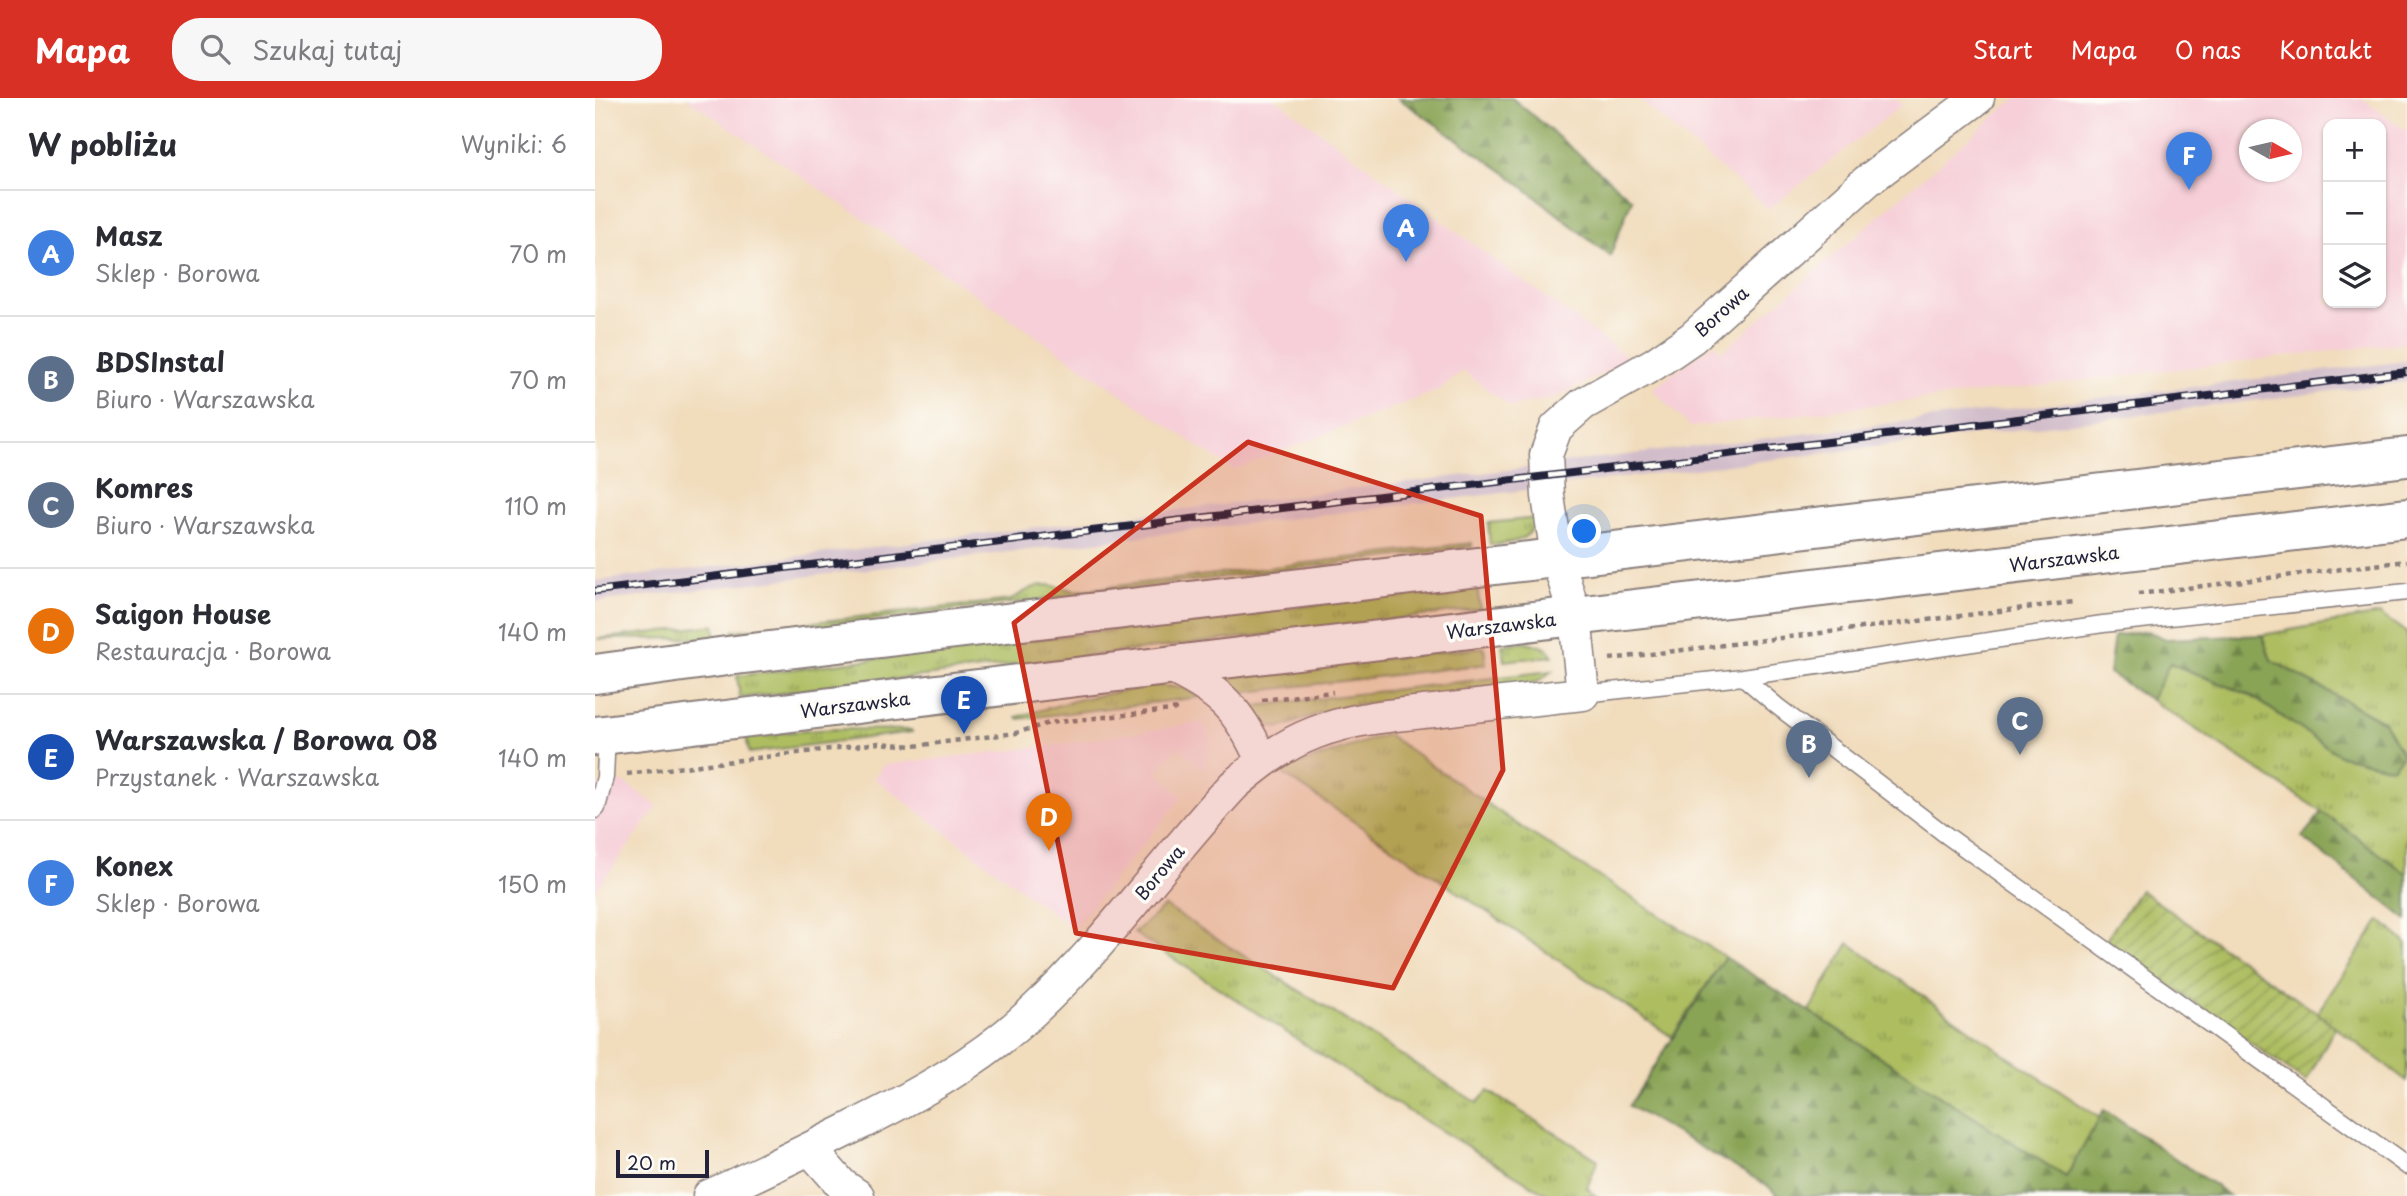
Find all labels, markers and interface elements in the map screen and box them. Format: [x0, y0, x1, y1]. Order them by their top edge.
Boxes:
search box [172, 18, 662, 81]
text: Mapa [35, 24, 130, 74]
icon: search [196, 30, 234, 68]
text: Szukaj tutaj [252, 30, 402, 69]
text: Start [1973, 31, 2033, 67]
text: Mapa [2071, 31, 2137, 67]
text: O nas [2175, 31, 2241, 67]
text: Kontakt [2279, 31, 2372, 67]
north arrow [2239, 119, 2302, 182]
map controls [2323, 119, 2386, 308]
button: + [2323, 119, 2386, 182]
text: W pobliżu [28, 121, 177, 166]
text: Wyniki: 6 [461, 126, 567, 161]
pin: F [2166, 132, 2212, 190]
button: − [2323, 182, 2386, 245]
pin: A [1383, 204, 1429, 262]
text: Masz [95, 216, 163, 255]
text: A [42, 236, 60, 271]
text: 70 m [509, 236, 567, 271]
button: layers [2323, 245, 2386, 308]
text: Sklep · Borowa [95, 255, 259, 290]
street label: Borowa [1688, 279, 1755, 343]
text: BDSInstal [95, 342, 225, 381]
text: B [43, 362, 59, 397]
text: 70 m [509, 362, 567, 397]
text: Biuro · Warszawska [95, 381, 315, 416]
text: Komres [95, 468, 193, 507]
text: C [42, 488, 60, 523]
text: 110 m [505, 488, 567, 523]
text: Biuro · Warszawska [95, 507, 315, 542]
your location [1567, 514, 1601, 548]
street label: Warszawska [2008, 538, 2121, 578]
text: Saigon House [95, 594, 271, 633]
street label: Warszawska [1445, 605, 1558, 645]
text: D [42, 614, 60, 649]
text: 140 m [498, 614, 567, 649]
text: Restauracja · Borowa [95, 633, 331, 668]
pin: E [941, 676, 987, 734]
street label: Warszawska [799, 684, 912, 724]
pin: C [1997, 697, 2043, 755]
text: Warszawska / Borowa 08 [95, 720, 438, 759]
pin: B [1786, 720, 1832, 778]
text: E [44, 740, 58, 775]
text: 140 m [498, 740, 567, 775]
text: Przystanek · Warszawska [95, 759, 379, 794]
pin: D [1026, 793, 1072, 851]
street label: Borowa [1128, 838, 1191, 906]
text: Konex [95, 846, 173, 885]
text: F [44, 866, 58, 901]
text: 150 m [498, 866, 567, 901]
text: Sklep · Borowa [95, 885, 259, 920]
scale bar [616, 1147, 709, 1179]
text: 20 m [627, 1148, 676, 1176]

